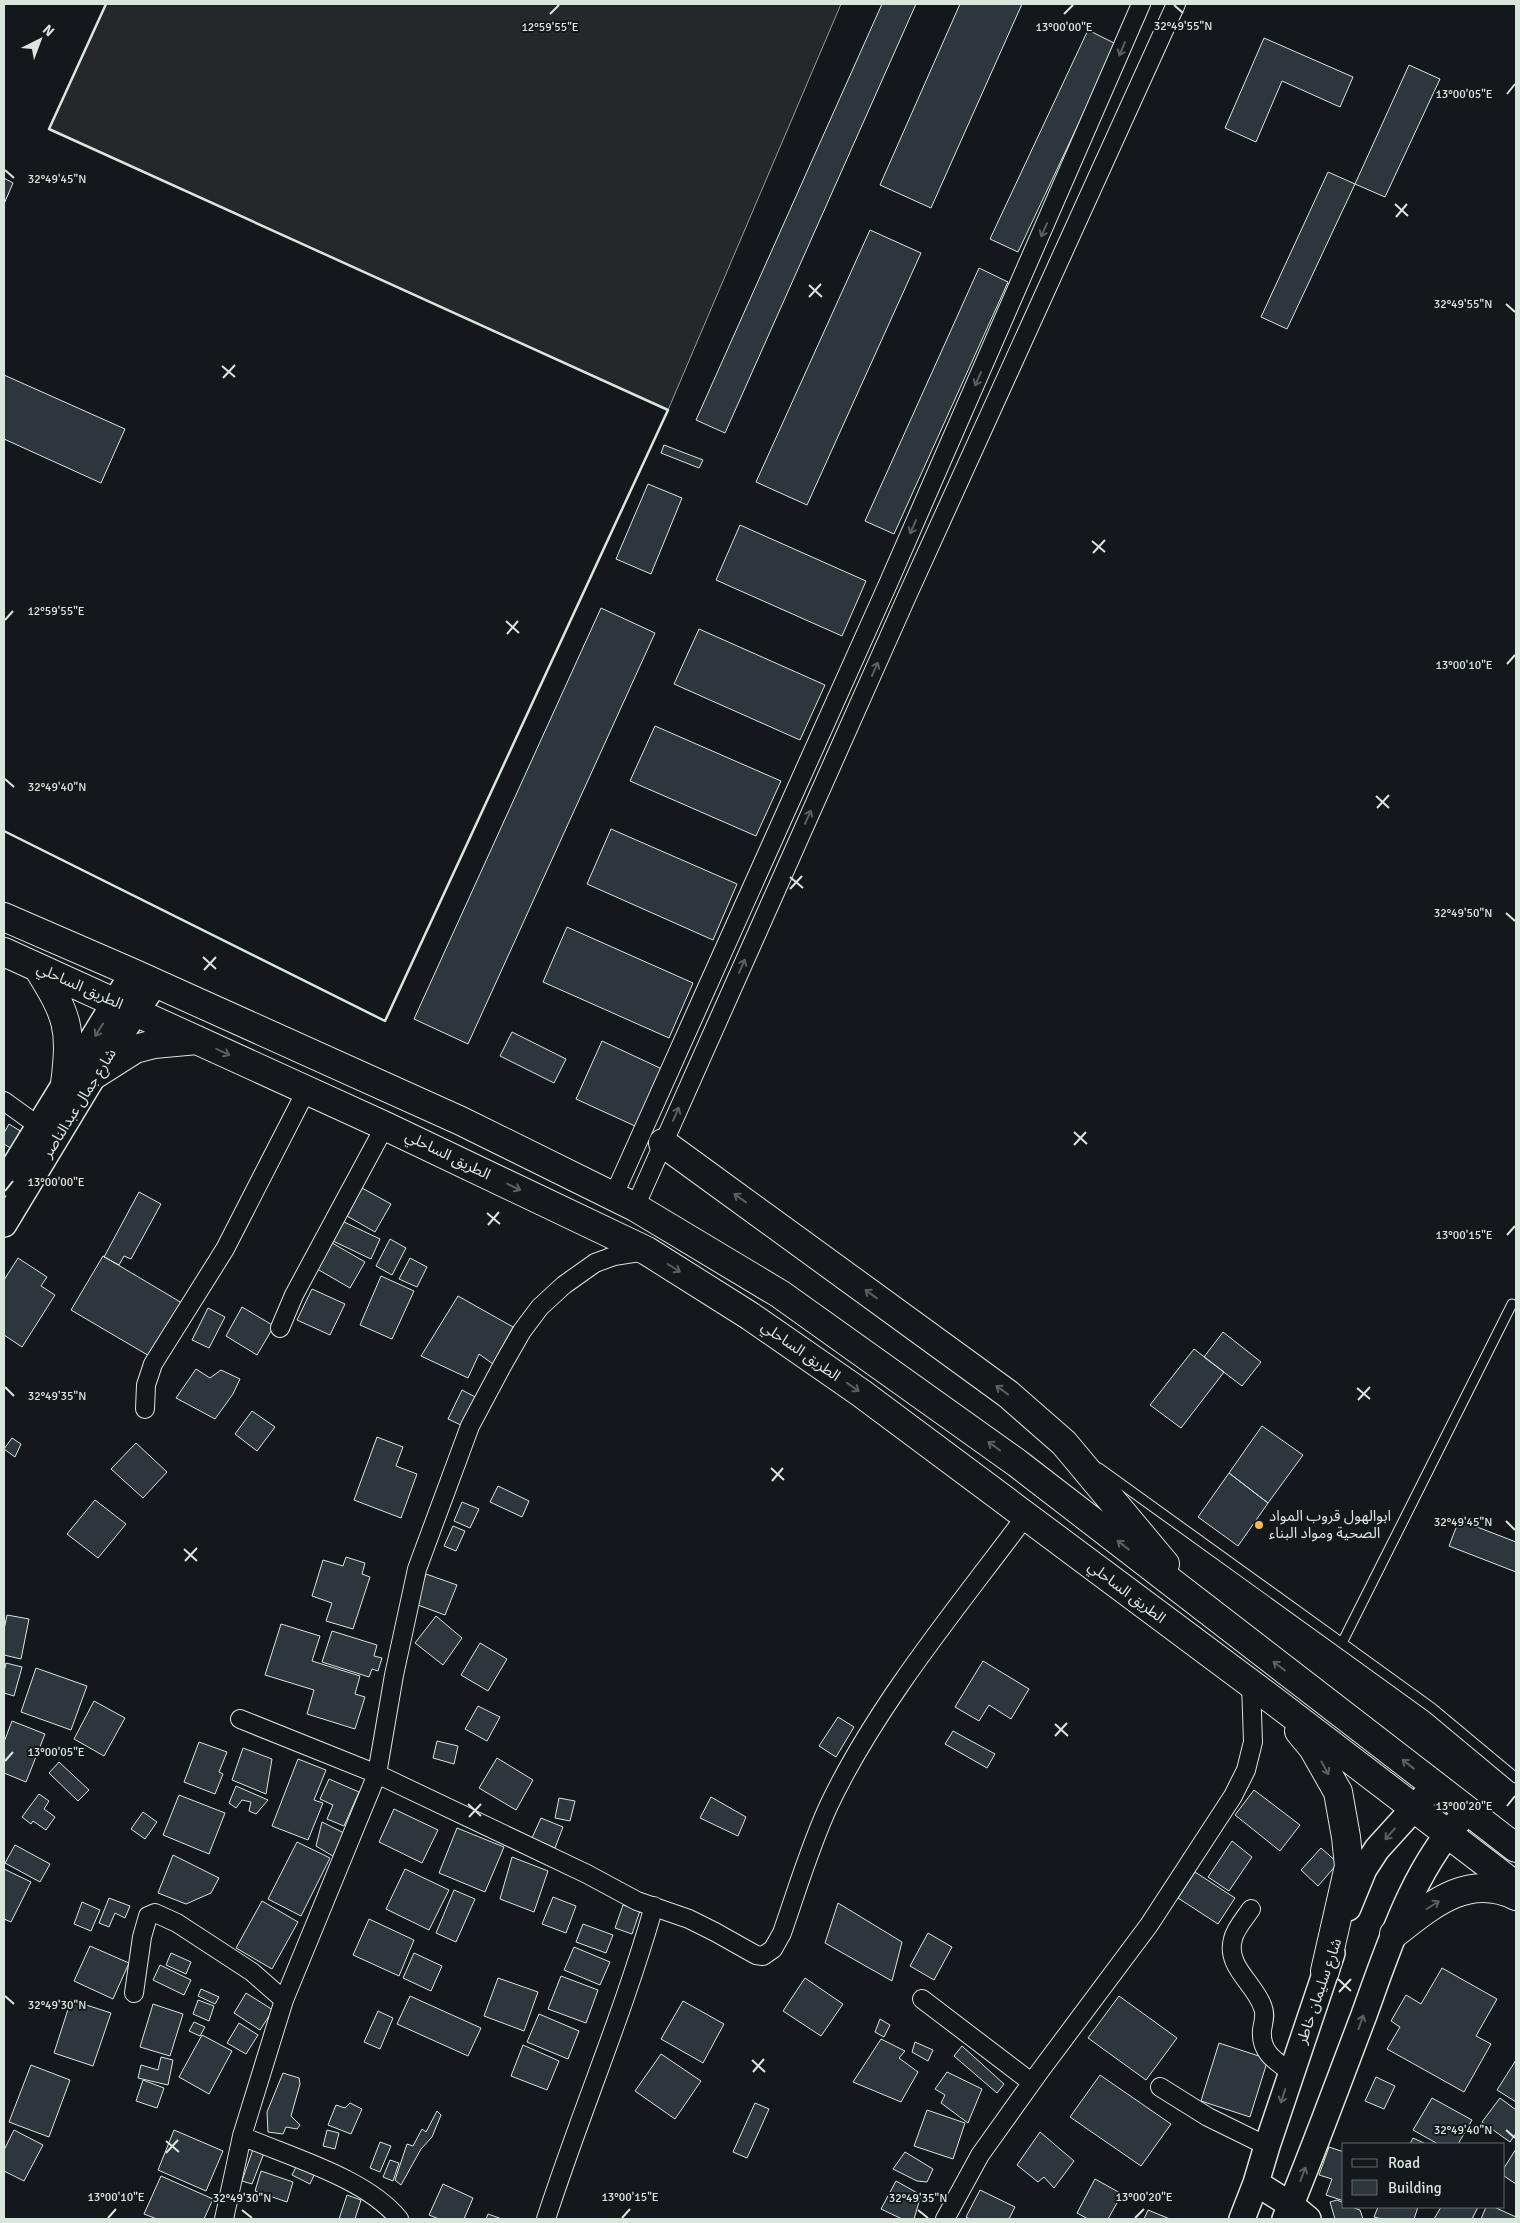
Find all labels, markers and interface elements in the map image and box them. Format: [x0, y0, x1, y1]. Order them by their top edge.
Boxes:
north arrow [15, 15, 65, 65]
text: 32°49'55"N [1154, 19, 1212, 34]
text: 12°59'55"E [521, 20, 579, 35]
text: 13°00'00"E [1035, 20, 1093, 35]
text: N [39, 21, 58, 40]
one-way arrow [1117, 41, 1126, 56]
text: 13°00'05"E [1435, 87, 1493, 102]
text: 32°49'45"N [28, 172, 86, 187]
one-way arrow [1038, 222, 1048, 237]
text: 32°49'55"N [1434, 297, 1492, 312]
one-way arrow [973, 371, 983, 386]
one-way arrow [907, 519, 917, 534]
text: 12°59'55"E [27, 604, 85, 619]
text: 13°00'10"E [1435, 658, 1493, 673]
one-way arrow [870, 662, 880, 677]
text: 32°49'40"N [28, 780, 86, 795]
one-way arrow [804, 810, 814, 825]
text: 32°49'50"N [1434, 906, 1492, 921]
street label: الطريق الساحلي [33, 959, 126, 1015]
one-way arrow [738, 959, 748, 974]
one-way arrow [94, 1022, 104, 1036]
street label: شارع جمال عبدالناصر [38, 1045, 122, 1163]
one-way arrow [215, 1048, 230, 1057]
one-way arrow [671, 1107, 681, 1122]
street label: الطريق الساحلي [401, 1127, 494, 1186]
text: 13°00'00"E [27, 1175, 85, 1190]
one-way arrow [506, 1182, 521, 1192]
one-way arrow [733, 1193, 747, 1203]
text: 13°00'15"E [1435, 1228, 1493, 1243]
one-way arrow [667, 1262, 681, 1273]
one-way arrow [864, 1289, 878, 1299]
street label: الطريق الساحلي [757, 1317, 844, 1387]
one-way arrow [846, 1382, 860, 1392]
one-way arrow [995, 1385, 1009, 1395]
text: 32°49'35"N [28, 1389, 86, 1404]
one-way arrow [987, 1441, 1001, 1451]
place label: ابوالهول قروب المواد الصحية ومواد البناء [1269, 1507, 1391, 1542]
text: 32°49'45"N [1434, 1515, 1492, 1530]
marker: ابوالهول قروب المواد الصحية ومواد البناء [1253, 1519, 1265, 1531]
one-way arrow [1117, 1540, 1130, 1551]
street label: الطريق الساحلي [1083, 1557, 1169, 1629]
one-way arrow [1273, 1660, 1286, 1671]
text: 13°00'05"E [27, 1745, 85, 1760]
one-way arrow [1402, 1759, 1415, 1770]
one-way arrow [1321, 1760, 1331, 1774]
text: 13°00'20"E [1435, 1799, 1493, 1814]
one-way arrow [1385, 1827, 1396, 1840]
one-way arrow [1426, 1899, 1440, 1909]
street label: شارع سليمان خاطر [1292, 1936, 1348, 2048]
text: 32°49'30"N [28, 1998, 86, 2013]
one-way arrow [1357, 2015, 1366, 2030]
one-way arrow [1278, 2088, 1287, 2103]
text: 32°49'40"N [1434, 2123, 1492, 2138]
legend [1342, 2143, 1505, 2208]
text: Road [1388, 2154, 1420, 2172]
one-way arrow [1299, 2167, 1308, 2182]
text: Building [1388, 2179, 1442, 2197]
text: 13°00'10"E [87, 2190, 145, 2205]
text: 13°00'15"E [601, 2190, 659, 2205]
text: 13°00'20"E [1115, 2190, 1173, 2205]
text: 32°49'30"N [213, 2191, 271, 2206]
text: 32°49'35"N [889, 2191, 947, 2206]

